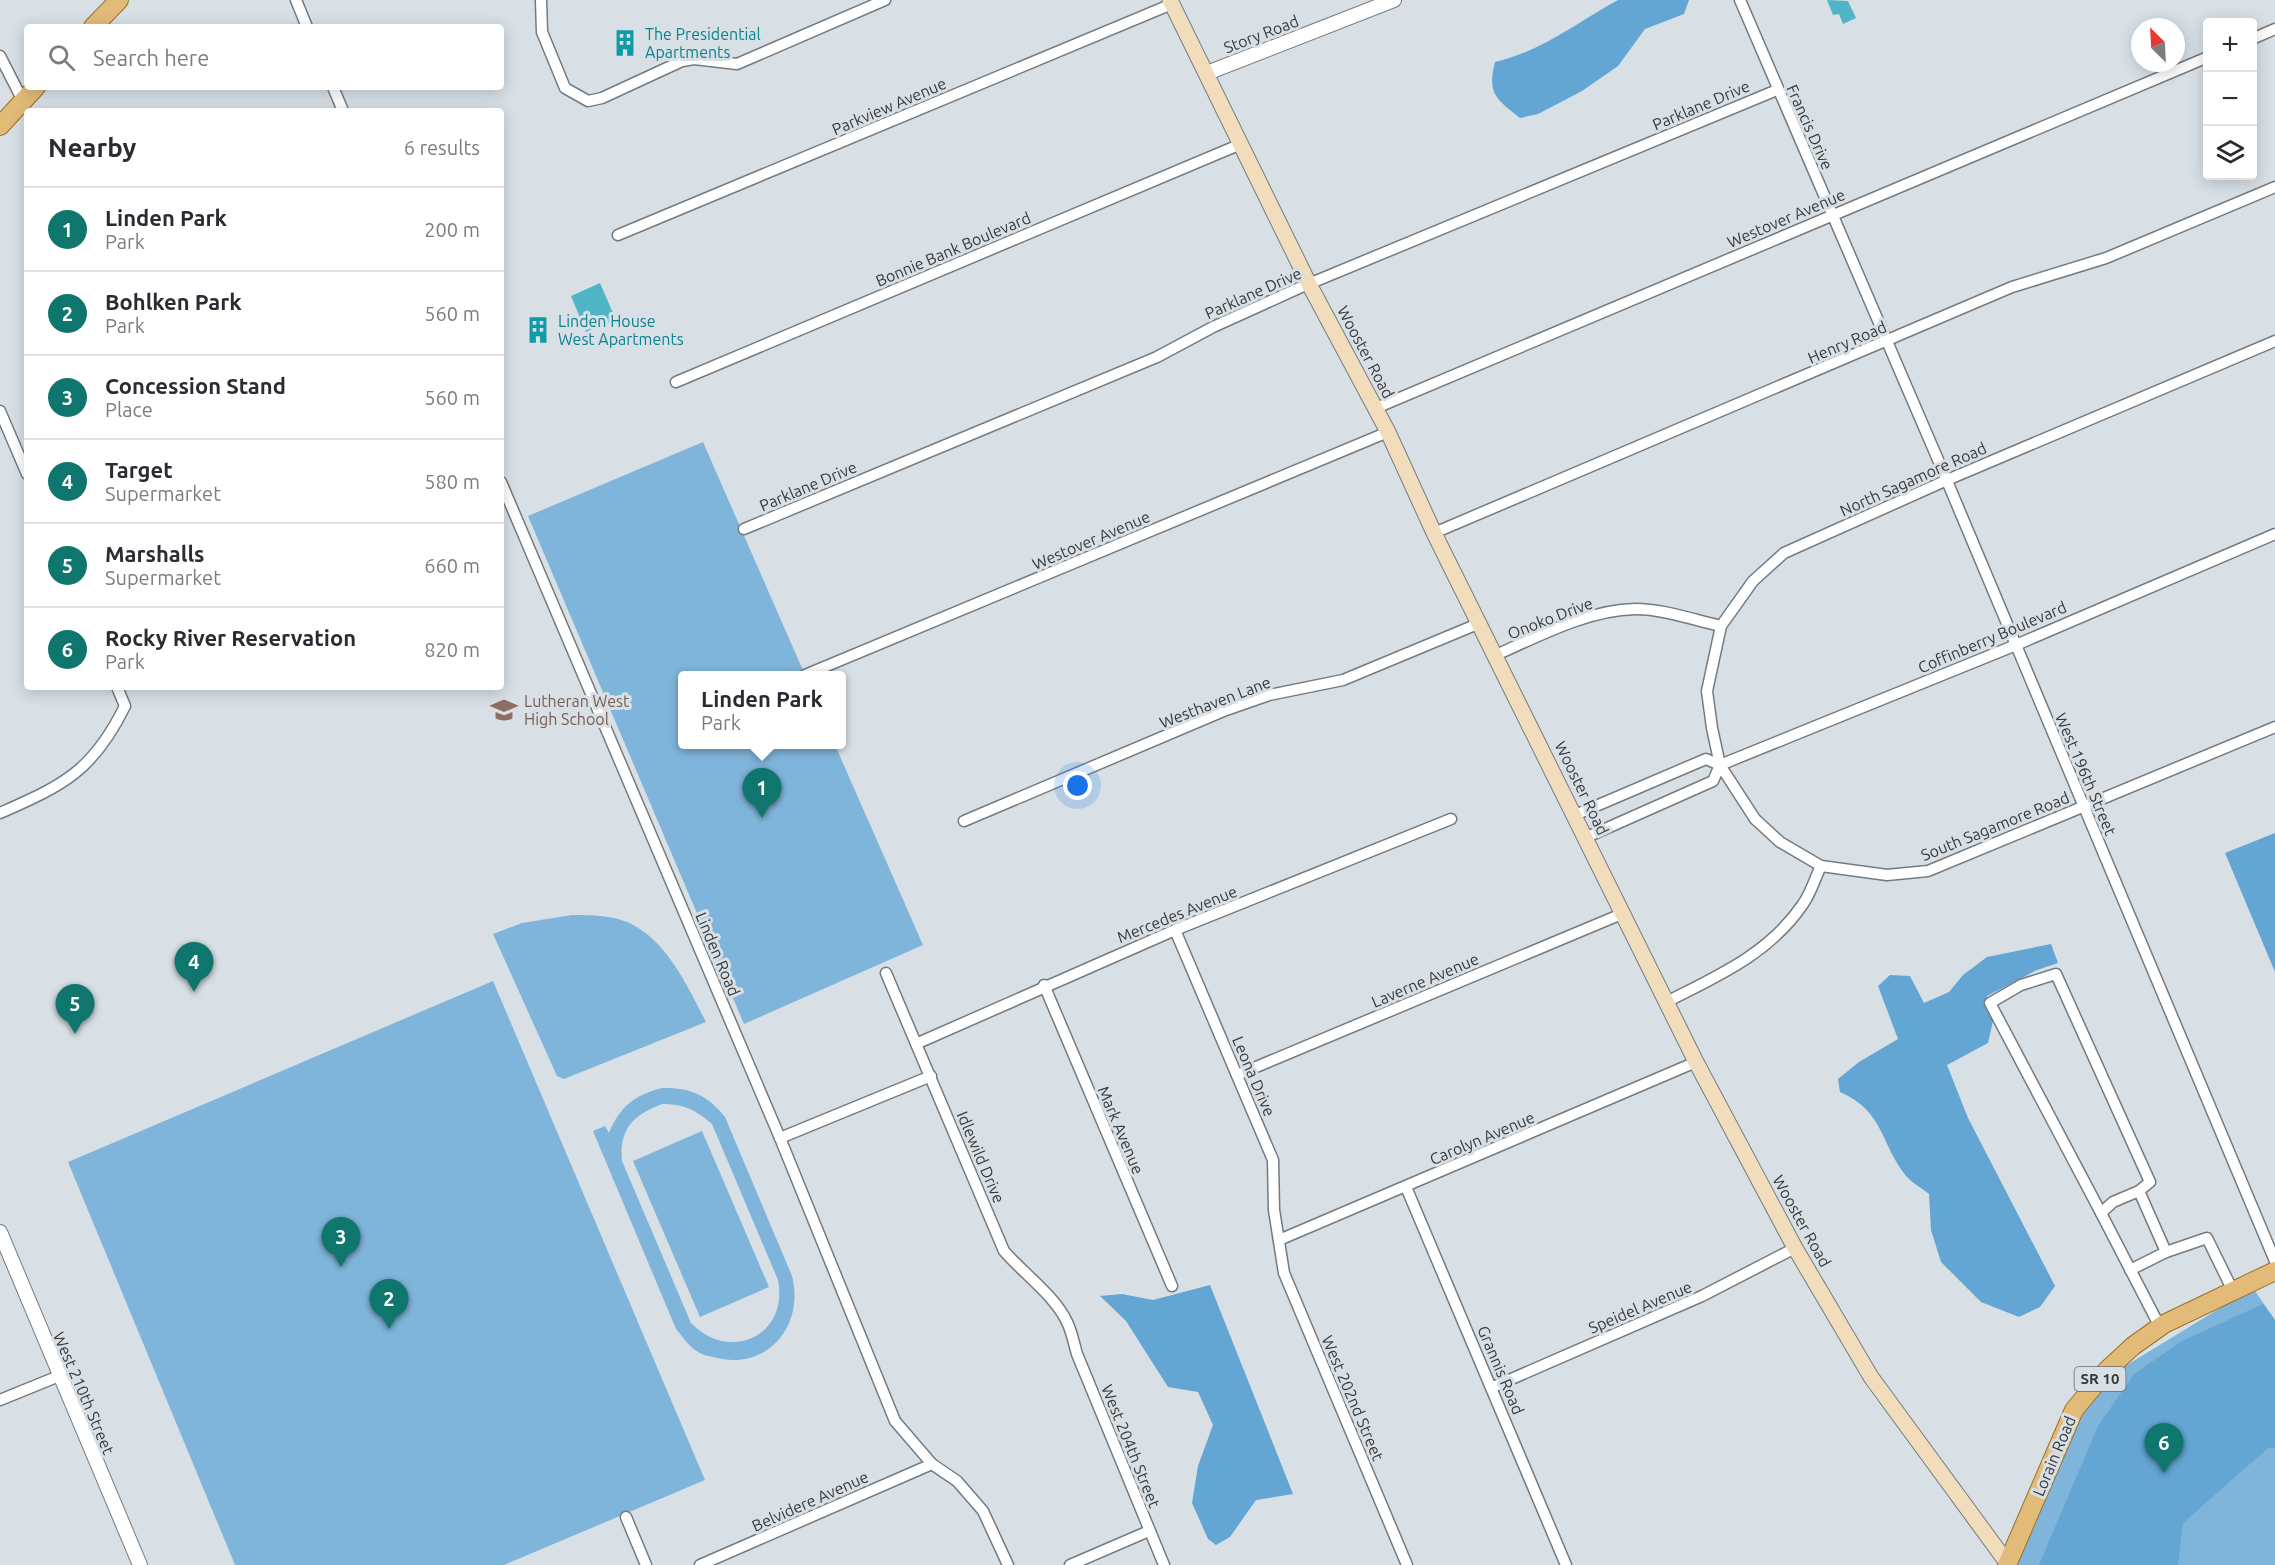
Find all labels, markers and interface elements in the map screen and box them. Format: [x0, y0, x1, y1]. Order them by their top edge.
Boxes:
street label: Story Road [1221, 11, 1301, 57]
north arrow [2131, 18, 2185, 72]
map controls [2203, 18, 2257, 180]
button: + [2203, 18, 2257, 72]
search box [24, 24, 504, 90]
place label: The Presidential Apartments [645, 25, 761, 61]
building icon: The Presidential Apartments [610, 28, 640, 58]
icon: search [45, 41, 78, 74]
text: Search here [93, 45, 209, 70]
button: − [2203, 72, 2257, 126]
street label: Parkview Avenue [829, 74, 949, 138]
street label: Parklane Drive [1650, 76, 1752, 134]
street label: Francis Drive [1783, 82, 1837, 172]
button: layers [2203, 126, 2257, 180]
text: Nearby [48, 133, 136, 162]
text: 6 results [404, 136, 480, 159]
street label: Westover Avenue [1724, 185, 1848, 251]
text: Linden Park [105, 205, 227, 230]
street label: Bonnie Bank Boulevard [873, 208, 1033, 290]
text: 1 [62, 218, 73, 241]
text: 200 m [424, 218, 480, 241]
text: Park [105, 230, 145, 253]
street label: Parklane Drive [1202, 264, 1304, 322]
text: Bohlken Park [105, 289, 242, 314]
text: 2 [62, 302, 73, 325]
text: 560 m [424, 302, 480, 325]
street label: Wooster Road [1334, 303, 1398, 401]
place label: Linden House West Apartments [558, 312, 684, 348]
text: Park [105, 314, 145, 337]
building icon: Linden House West Apartments [523, 315, 553, 345]
street label: Henry Road [1805, 317, 1889, 367]
text: Concession Stand [105, 373, 286, 398]
text: 3 [62, 386, 73, 409]
text: 560 m [424, 386, 480, 409]
text: Place [105, 398, 153, 421]
street label: North Sagamore Road [1837, 439, 1989, 519]
text: Target [105, 457, 173, 482]
street label: Parklane Drive [757, 457, 859, 515]
text: 4 [62, 470, 73, 493]
text: 580 m [424, 470, 480, 493]
text: Supermarket [105, 482, 221, 505]
street label: Westover Avenue [1029, 507, 1153, 573]
text: Marshalls [105, 541, 204, 566]
text: 5 [62, 554, 73, 577]
text: 660 m [424, 554, 480, 577]
text: Supermarket [105, 566, 221, 589]
street label: Onoko Drive [1505, 594, 1595, 642]
street label: Coffinberry Boulevard [1915, 598, 2069, 676]
text: Rocky River Reservation [105, 625, 356, 650]
text: 6 [62, 638, 73, 661]
text: 820 m [424, 638, 480, 661]
text: Park [105, 650, 145, 673]
popup [678, 671, 846, 749]
street label: Westhaven Lane [1157, 673, 1273, 731]
text: Linden Park [701, 686, 823, 711]
place label: Lutheran West High School [524, 692, 630, 728]
school or university icon: Lutheran West High School [489, 695, 519, 725]
street label: West 196th Street [2052, 710, 2120, 839]
text: Park [701, 711, 741, 734]
street label: Wooster Road [1552, 738, 1612, 838]
pin: 1 [742, 768, 782, 818]
your location [1063, 771, 1092, 800]
street label: South Sagamore Road [1918, 788, 2072, 864]
street label: Mercedes Avenue [1114, 882, 1240, 946]
street label: Linden Road [692, 909, 744, 999]
pin: 4 [174, 942, 214, 992]
street label: Laverne Avenue [1369, 949, 1481, 1011]
pin: 5 [56, 984, 94, 1034]
street label: Leona Drive [1229, 1033, 1279, 1119]
street label: Mark Avenue [1094, 1083, 1148, 1177]
street label: Idlewild Drive [954, 1108, 1008, 1206]
street label: Carolyn Avenue [1427, 1108, 1537, 1168]
street label: Wooster Road [1769, 1172, 1835, 1270]
pin: 3 [322, 1218, 360, 1267]
street label: Speidel Avenue [1586, 1277, 1694, 1337]
pin: 2 [370, 1280, 408, 1329]
street label: Grannis Road [1474, 1323, 1528, 1417]
street label: West 210th Street [50, 1329, 118, 1458]
street label: West 202nd Street [1318, 1333, 1388, 1464]
road number: SR 10 [2074, 1367, 2126, 1391]
street label: West 204th Street [1098, 1382, 1164, 1511]
street label: Lorain Road [2029, 1413, 2079, 1499]
pin: 6 [2144, 1424, 2184, 1473]
street label: Belvidere Avenue [749, 1467, 871, 1535]

